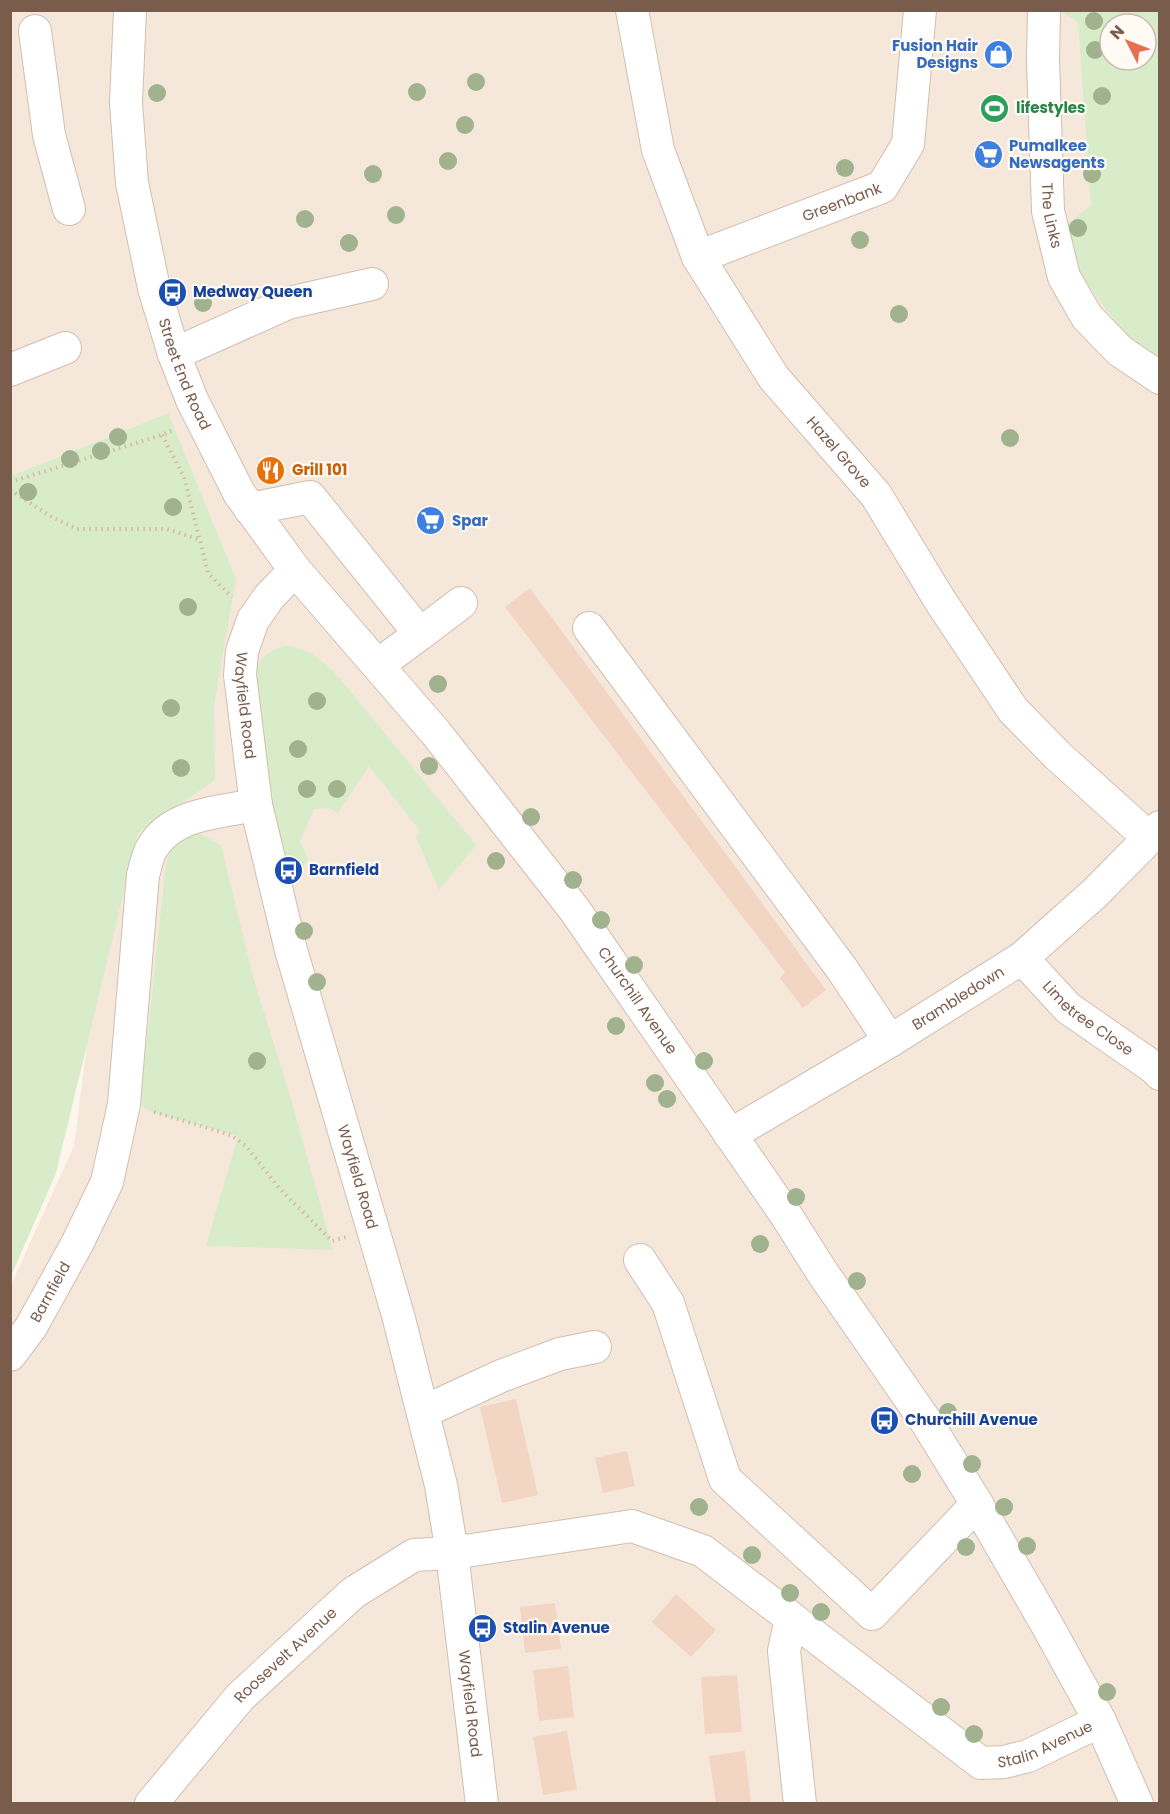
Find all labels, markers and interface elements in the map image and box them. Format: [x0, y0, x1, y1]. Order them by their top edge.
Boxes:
north arrow [1098, 12, 1158, 72]
text: N [1105, 20, 1130, 44]
place label: Fusion Hair Designs [892, 35, 979, 73]
shop icon: Fusion Hair Designs [983, 39, 1015, 71]
sports icon: lifestyles [979, 92, 1011, 124]
place label: lifestyles [1016, 97, 1085, 118]
place label: Pumalkee Newsagents [1009, 135, 1105, 173]
supermarket icon: Pumalkee Newsagents [972, 139, 1004, 171]
street label: Greenbank [799, 177, 885, 226]
street label: The Links [1037, 182, 1068, 251]
bus stop icon: Medway Queen [156, 276, 188, 308]
place label: Medway Queen [193, 281, 313, 302]
street label: Street End Road [154, 316, 216, 433]
street label: Hazel Grove [802, 411, 876, 492]
restaurant icon: Grill 101 [255, 454, 287, 486]
place label: Grill 101 [292, 459, 347, 480]
supermarket icon: Spar [415, 505, 447, 537]
place label: Spar [452, 510, 489, 531]
street label: Wayfield Road [230, 651, 261, 760]
bus stop icon: Barnfield [272, 854, 304, 886]
place label: Barnfield [309, 859, 379, 880]
street label: Churchill Avenue [593, 942, 683, 1058]
street label: Brambledown [908, 961, 1008, 1035]
street label: Limetree Close [1038, 976, 1138, 1060]
street label: Wayfield Road [333, 1122, 383, 1231]
street label: Barnfield [25, 1258, 75, 1326]
bus stop icon: Churchill Avenue [868, 1404, 900, 1436]
place label: Churchill Avenue [905, 1409, 1038, 1430]
street label: Roosevelt Avenue [229, 1602, 341, 1707]
bus stop icon: Stalin Avenue [466, 1612, 498, 1644]
place label: Stalin Avenue [503, 1617, 610, 1638]
street label: Wayfield Road [454, 1649, 487, 1759]
street label: Stalin Avenue [997, 1715, 1096, 1772]

